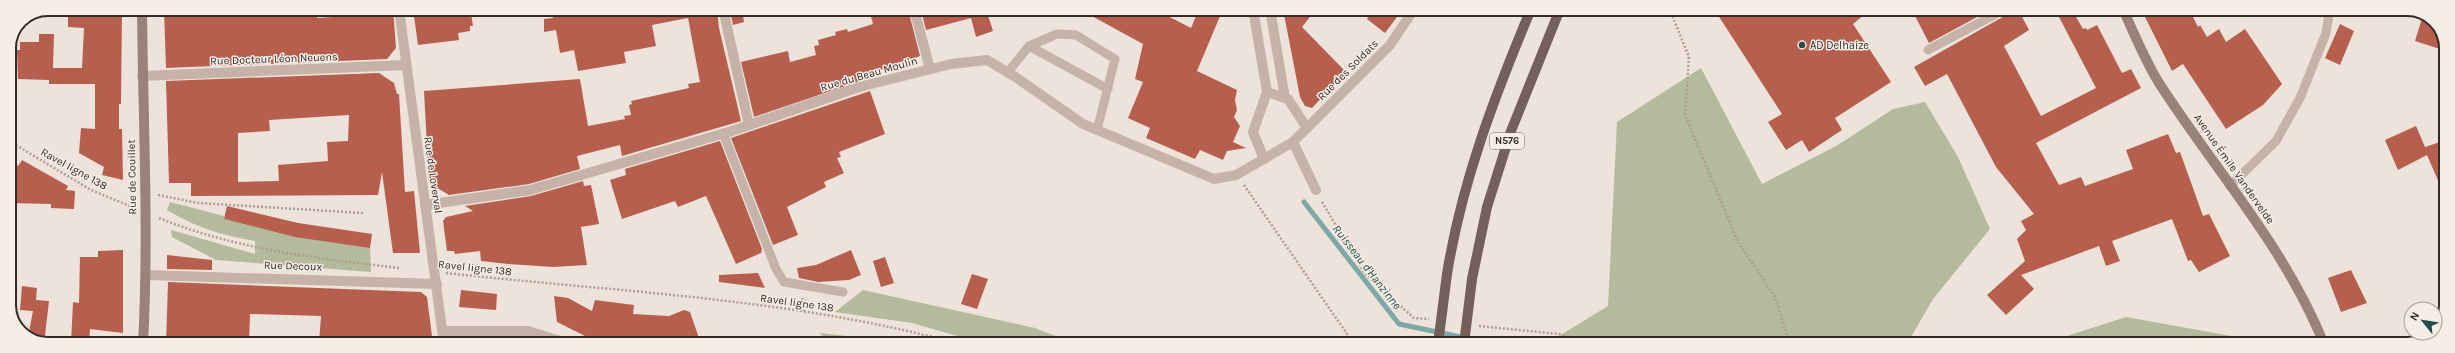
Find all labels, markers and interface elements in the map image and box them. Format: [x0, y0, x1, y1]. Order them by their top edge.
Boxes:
street label: Rue des Soldats [1315, 37, 1381, 103]
place label: AD Delhaize [1810, 39, 1869, 52]
marker: AD Delhaize [1797, 40, 1807, 50]
street label: Rue Docteur Léon Neuens [210, 50, 338, 68]
street label: Rue du Beau Moulin [819, 54, 919, 94]
street label: Avenue Émile Vandervelde [2191, 110, 2279, 227]
road number: N576 [1490, 133, 1524, 149]
street label: Rue de Loverval [421, 136, 445, 214]
street label: Rue de Couillet [125, 139, 139, 215]
street label: Ravel ligne 138 [38, 145, 110, 193]
water label: Ruisseau d'Hanzinne [1330, 222, 1405, 312]
street label: Rue Decoux [264, 258, 323, 274]
street label: Ravel ligne 138 [438, 258, 513, 278]
street label: Ravel ligne 138 [759, 291, 835, 315]
north arrow [2403, 301, 2443, 341]
text: N [2407, 310, 2422, 323]

